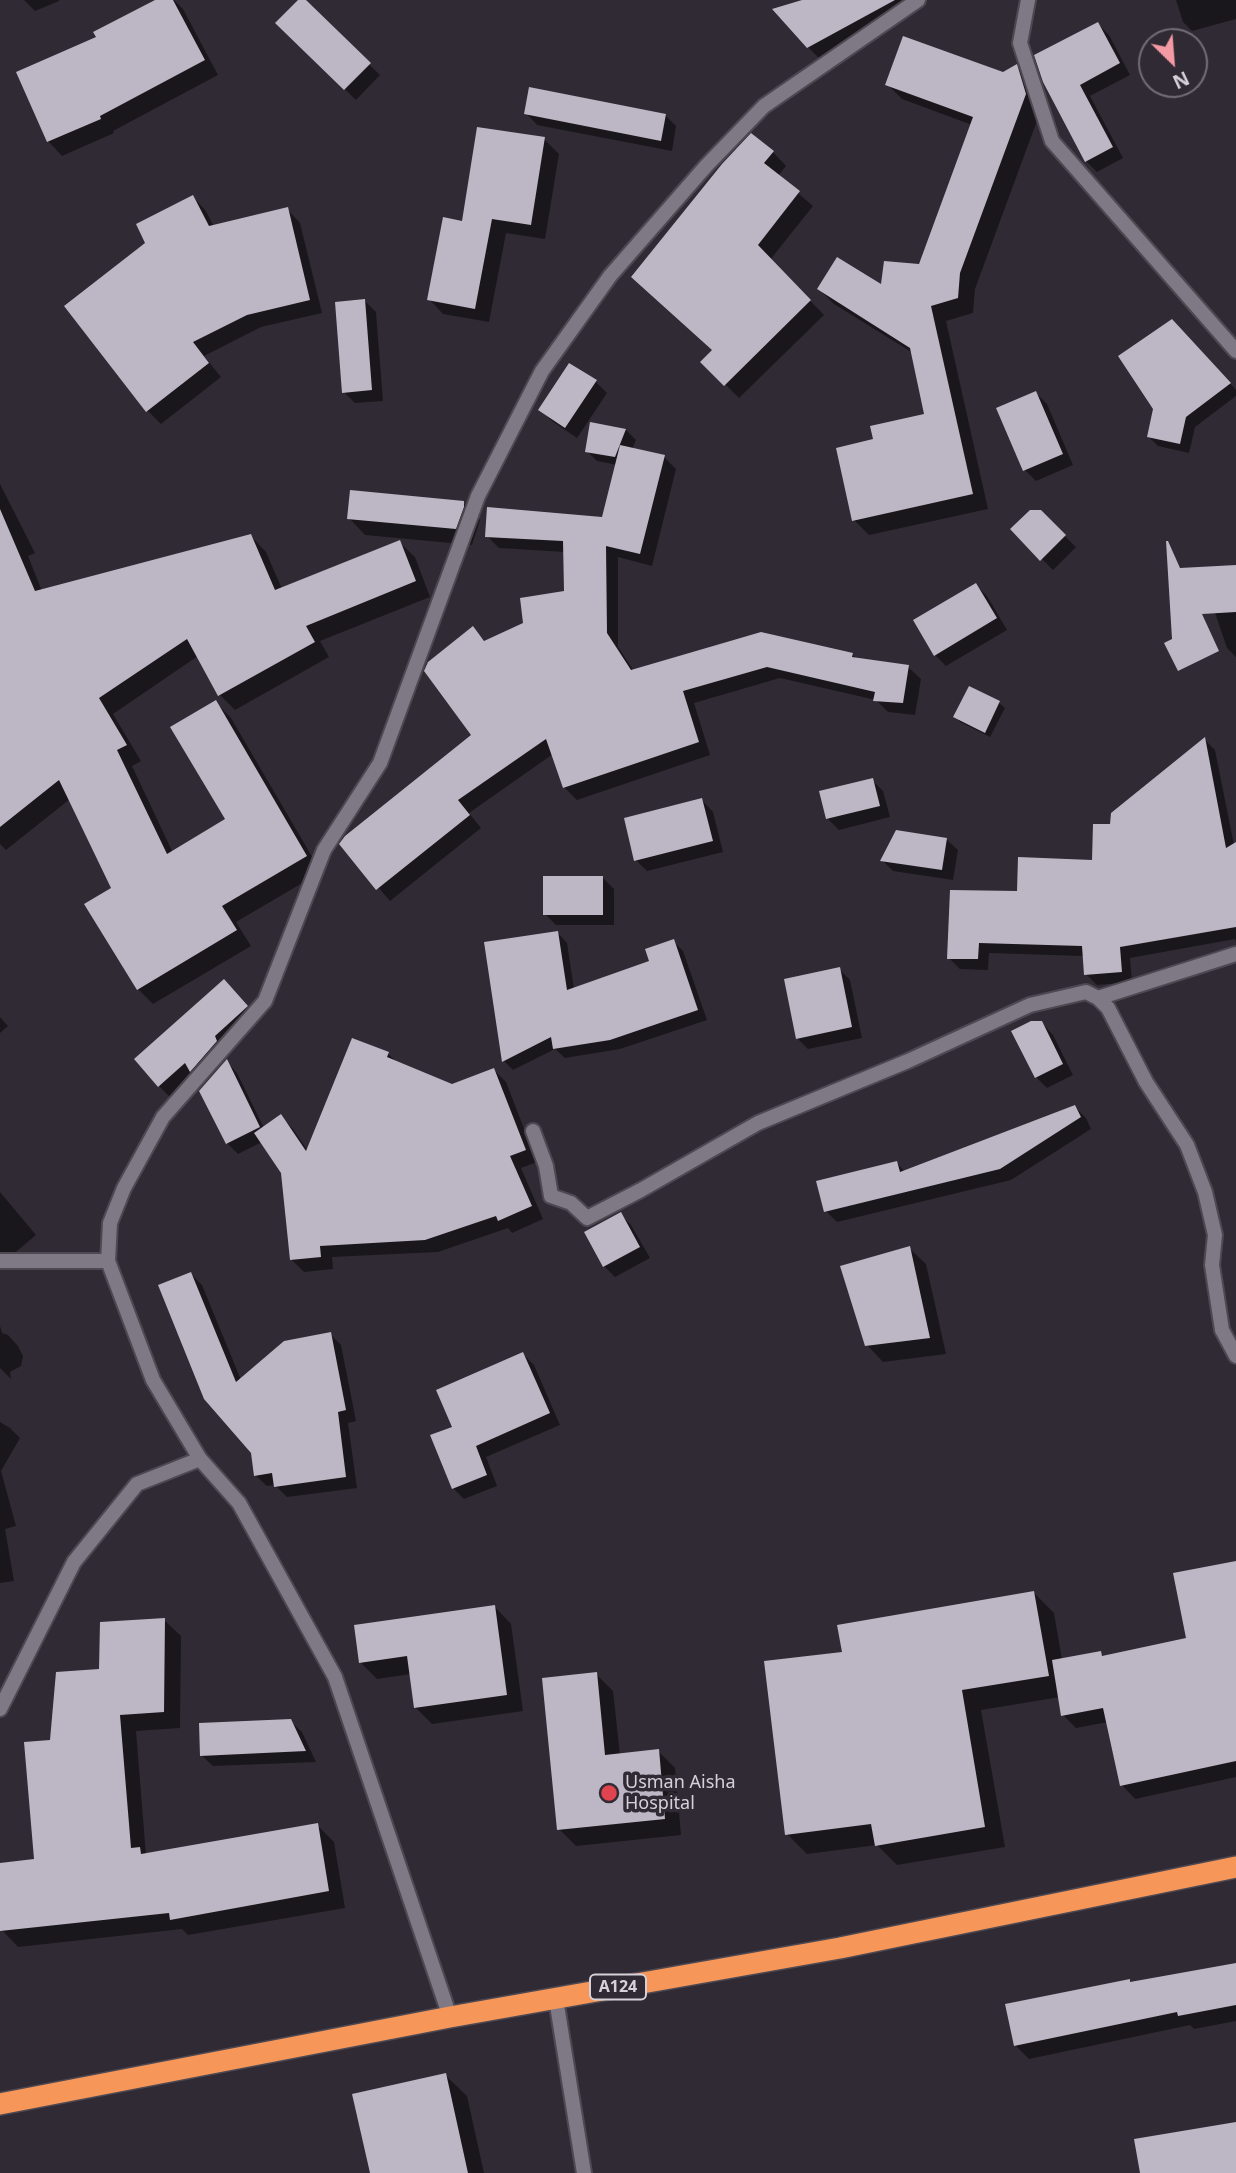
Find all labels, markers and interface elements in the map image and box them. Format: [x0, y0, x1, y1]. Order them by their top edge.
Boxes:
north arrow [1138, 28, 1208, 98]
text: N [1169, 65, 1194, 95]
place label: Usman Aisha Hospital [625, 1772, 736, 1814]
marker: Usman Aisha Hospital [599, 1783, 619, 1803]
road number: A124 [590, 1974, 646, 1999]

